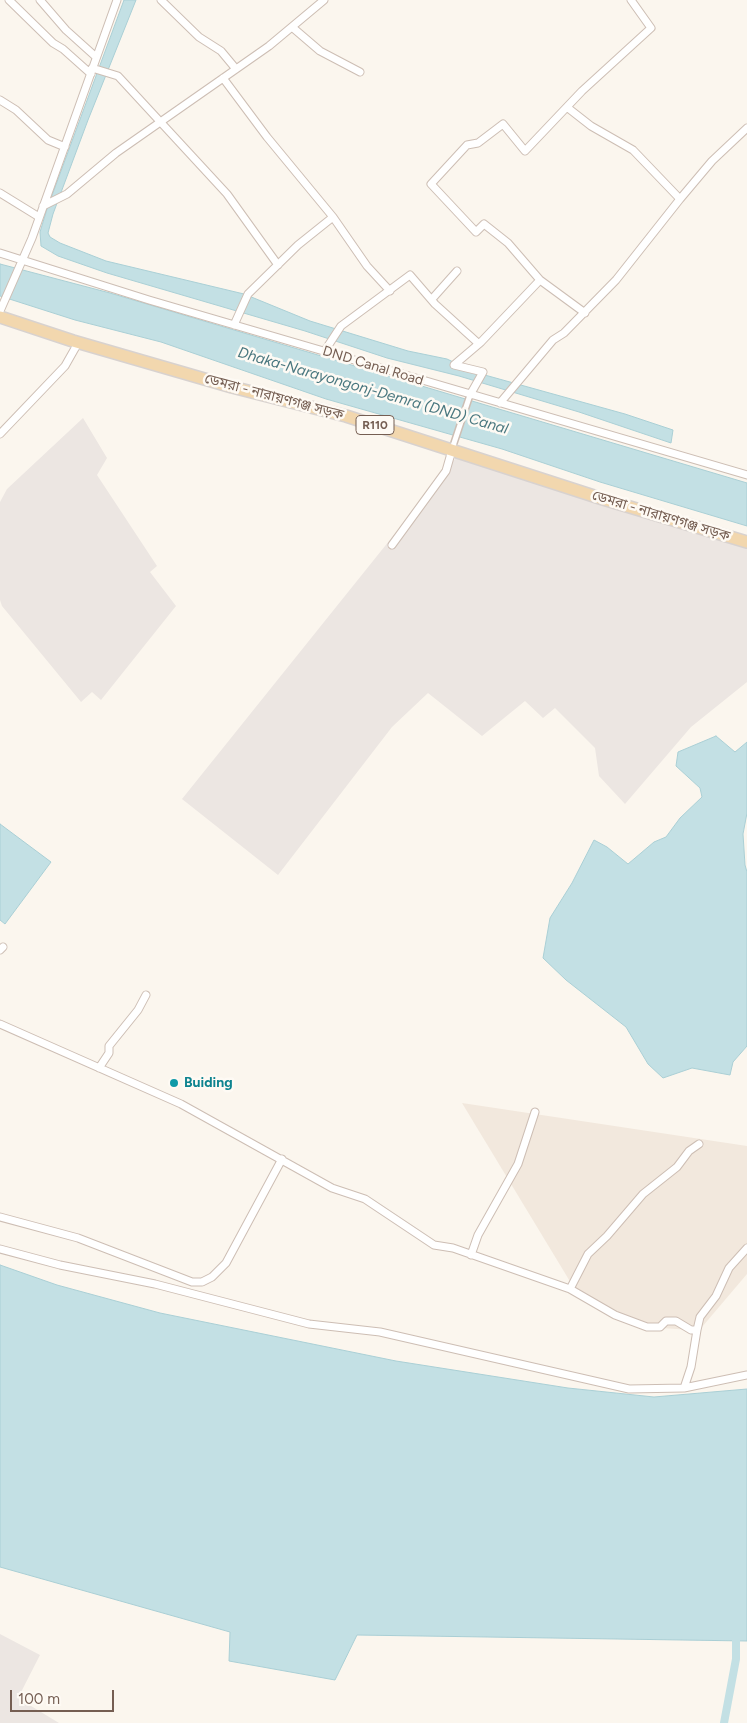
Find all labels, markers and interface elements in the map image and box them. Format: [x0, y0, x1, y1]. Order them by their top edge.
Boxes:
street label: DND Canal Road [321, 343, 425, 389]
water label: Dhaka-Narayongonj-Demra (DND) Canal [236, 344, 510, 438]
street label: ডেমরা - নারায়ণগঞ্জ সড়ক [203, 370, 345, 424]
road number: R110 [356, 416, 394, 434]
street label: ডেমরা - নারায়ণগঞ্জ সড়ক [590, 487, 732, 545]
place label: Buiding [184, 1075, 233, 1091]
marker: Buiding [168, 1077, 180, 1089]
scale bar [12, 1680, 116, 1712]
text: 100 m [18, 1690, 60, 1708]

